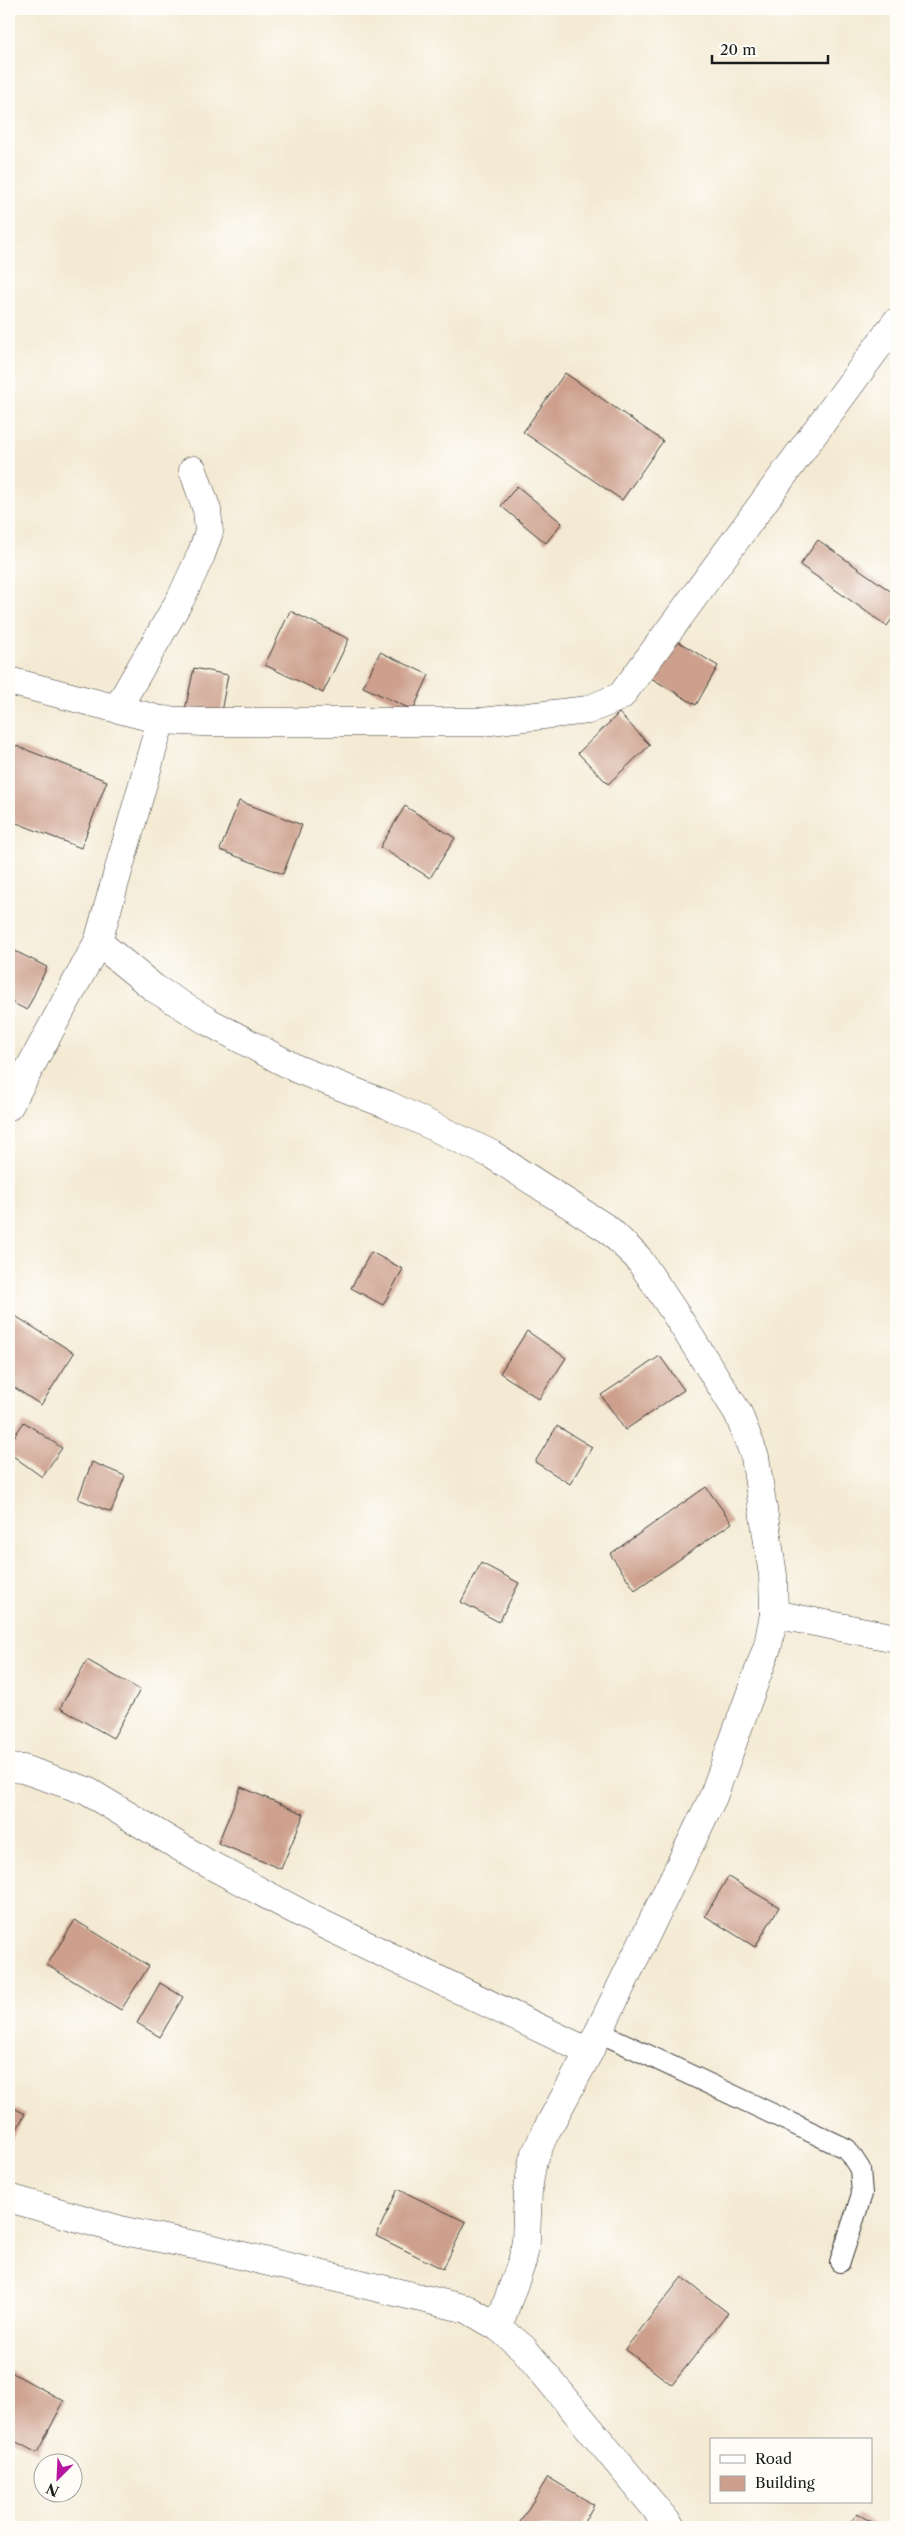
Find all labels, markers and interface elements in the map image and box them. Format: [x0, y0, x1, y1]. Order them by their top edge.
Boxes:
scale bar [712, 32, 829, 64]
text: 20 m [720, 40, 756, 59]
legend [710, 2438, 872, 2504]
text: Road [755, 2449, 792, 2468]
north arrow [32, 2454, 82, 2504]
text: Building [755, 2473, 815, 2492]
text: N [43, 2479, 62, 2501]

